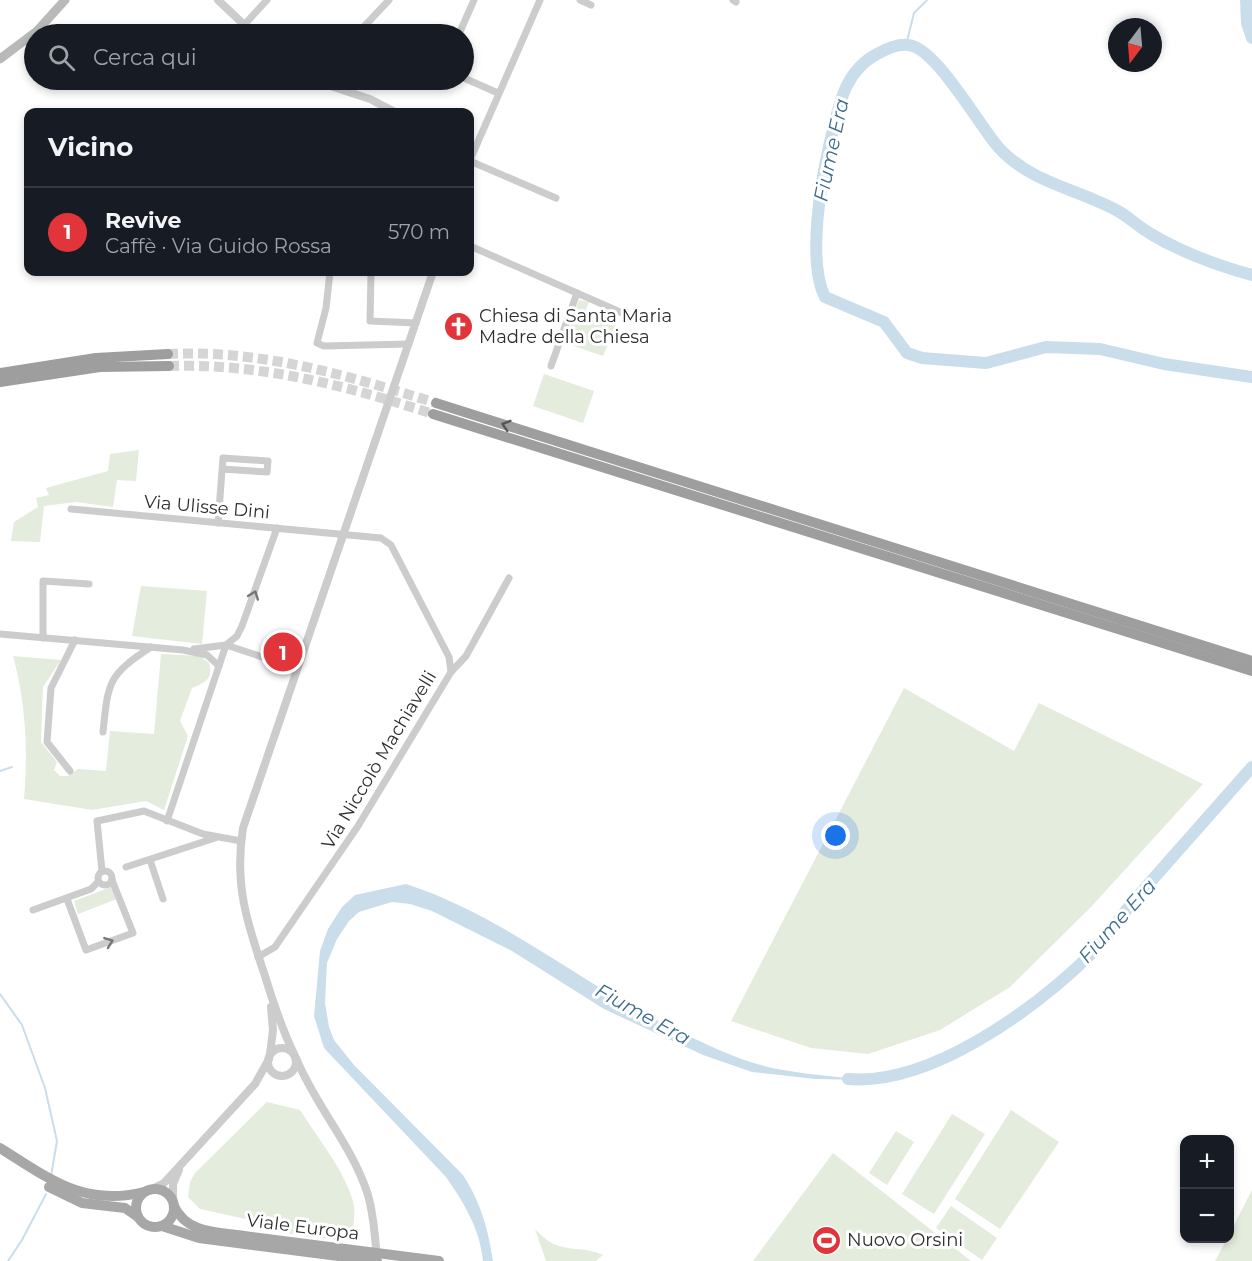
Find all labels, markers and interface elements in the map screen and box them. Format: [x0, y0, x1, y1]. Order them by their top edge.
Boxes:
north arrow [1108, 18, 1162, 72]
search box [24, 24, 474, 90]
icon: search [45, 41, 78, 74]
text: Cerca qui [93, 44, 197, 71]
water label: Fiume Era [808, 96, 854, 204]
text: Vicino [48, 131, 133, 163]
text: Revive [105, 207, 181, 234]
text: 1 [64, 220, 71, 244]
text: 570 m [388, 220, 450, 244]
text: Caffè · Via Guido Rossa [105, 234, 332, 258]
place label: Chiesa di Santa Maria Madre della Chiesa [479, 305, 672, 348]
church icon: Chiesa di Santa Maria Madre della Chiesa [442, 310, 474, 342]
one-way arrow [501, 420, 512, 432]
street label: Via Ulisse Dini [143, 491, 271, 523]
one-way arrow [246, 590, 259, 601]
pin: 1 [264, 630, 302, 674]
street label: Via Niccolò Machiavelli [317, 667, 441, 853]
your location [821, 821, 850, 850]
water label: Fiume Era [1073, 874, 1161, 968]
one-way arrow [103, 937, 113, 950]
water label: Fiume Era [591, 978, 695, 1050]
map controls [1180, 1135, 1234, 1243]
button: + [1180, 1135, 1234, 1189]
button: − [1180, 1189, 1234, 1243]
street label: Viale Europa [245, 1209, 361, 1245]
sports icon: Nuovo Orsini [810, 1224, 842, 1256]
place label: Nuovo Orsini [847, 1229, 963, 1251]

